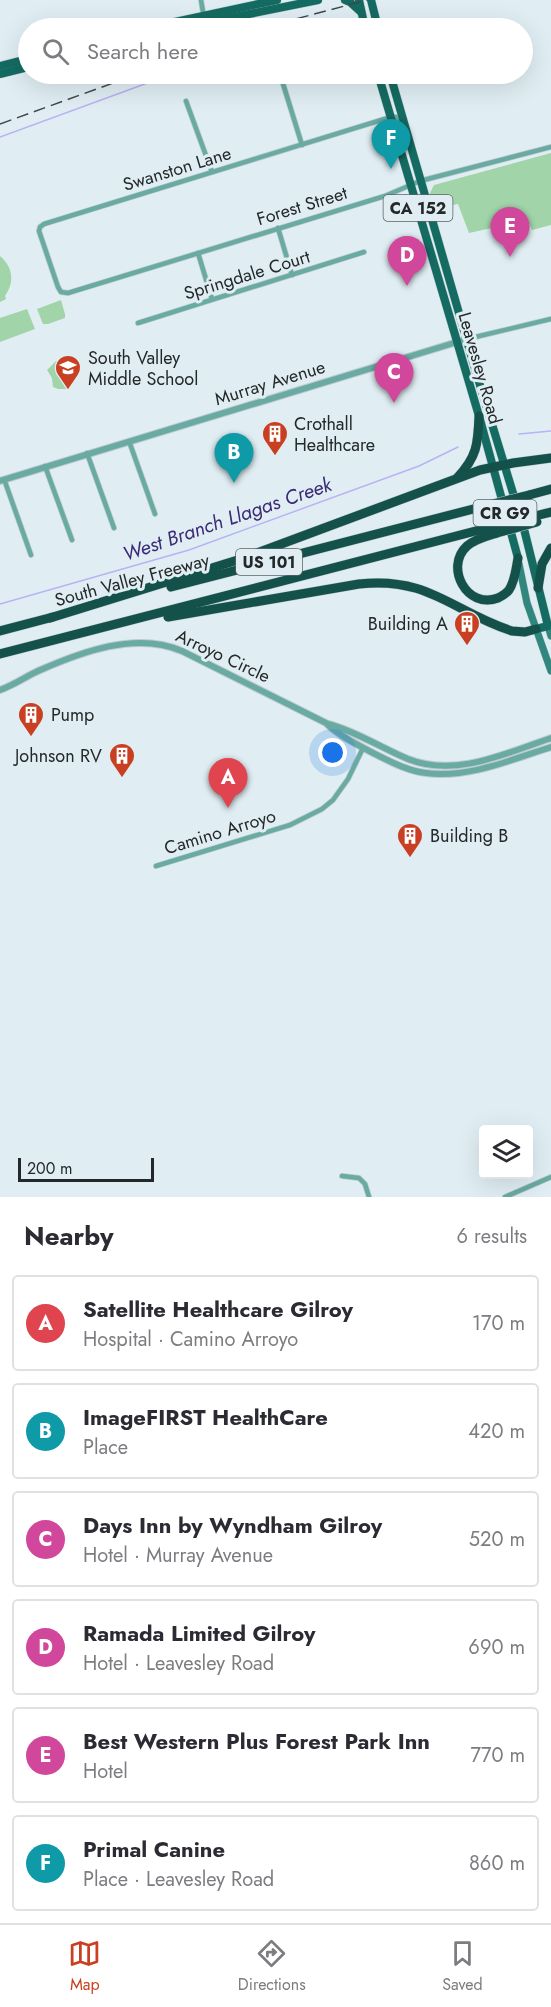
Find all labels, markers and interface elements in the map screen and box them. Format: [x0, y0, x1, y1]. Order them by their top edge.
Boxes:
search box [18, 18, 533, 84]
icon: search [39, 35, 72, 68]
text: Search here [87, 35, 198, 67]
pin: F [372, 120, 410, 169]
street label: Swanston Lane [120, 140, 234, 198]
street label: Forest Street [254, 180, 351, 232]
road number: CA 152 [384, 195, 452, 221]
pin: E [490, 208, 530, 257]
pin: D [388, 236, 426, 286]
street label: Springdale Court [181, 243, 314, 307]
street label: Leavesley Road [452, 309, 508, 427]
place label: South Valley Middle School [88, 345, 198, 392]
school or university icon: South Valley Middle School [53, 353, 83, 391]
street label: Murray Avenue [212, 354, 328, 412]
pin: C [374, 354, 414, 403]
place label: Crothall Healthcare [294, 411, 375, 458]
building icon: Crothall Healthcare [260, 419, 290, 457]
pin: B [214, 434, 254, 483]
water label: West Branch Llagas Creek [119, 470, 337, 569]
road number: CR G9 [474, 500, 536, 526]
street label: South Valley Freeway [52, 547, 212, 613]
road number: US 101 [236, 549, 302, 575]
building icon: Building A [452, 609, 482, 647]
place label: Building A [368, 611, 448, 637]
street label: Arroyo Circle [172, 623, 274, 689]
building icon: Pump [16, 700, 46, 738]
place label: Pump [51, 702, 94, 728]
your location [318, 738, 347, 767]
building icon: Johnson RV [107, 741, 137, 779]
place label: Johnson RV [13, 743, 102, 769]
pin: A [208, 758, 248, 808]
street label: Camino Arroyo [161, 803, 279, 861]
building icon: Building B [395, 821, 425, 859]
place label: Building B [430, 823, 508, 849]
map controls [479, 1125, 533, 1179]
button: layers [479, 1125, 533, 1179]
scale bar [18, 1155, 154, 1182]
text: 200 m [27, 1157, 73, 1180]
text: Nearby [24, 1217, 113, 1255]
text: 6 results [457, 1222, 527, 1251]
text: Satellite Healthcare Gilroy [83, 1293, 353, 1325]
text: A [38, 1309, 53, 1338]
text: 170 m [472, 1309, 525, 1338]
text: Hospital · Camino Arroyo [83, 1325, 298, 1354]
text: ImageFIRST HealthCare [83, 1401, 328, 1433]
text: B [39, 1417, 52, 1446]
text: 420 m [468, 1417, 525, 1446]
text: Place [83, 1433, 128, 1462]
text: Days Inn by Wyndham Gilroy [83, 1509, 382, 1541]
text: C [38, 1525, 53, 1554]
text: 520 m [469, 1525, 525, 1554]
text: Hotel · Murray Avenue [83, 1541, 273, 1570]
text: Ramada Limited Gilroy [83, 1617, 315, 1649]
text: D [38, 1633, 53, 1662]
text: 690 m [468, 1633, 525, 1662]
text: Hotel · Leavesley Road [83, 1649, 274, 1678]
text: Best Western Plus Forest Park Inn [83, 1725, 430, 1757]
text: E [39, 1741, 52, 1770]
text: 770 m [470, 1741, 525, 1770]
text: Hotel [83, 1757, 128, 1786]
text: Primal Canine [83, 1833, 225, 1865]
text: F [40, 1849, 51, 1878]
text: 860 m [469, 1849, 525, 1878]
text: Place · Leavesley Road [83, 1865, 274, 1894]
tab: Map [68, 1937, 101, 1996]
tab: Directions [238, 1937, 306, 1996]
tab: Saved [442, 1937, 483, 1996]

